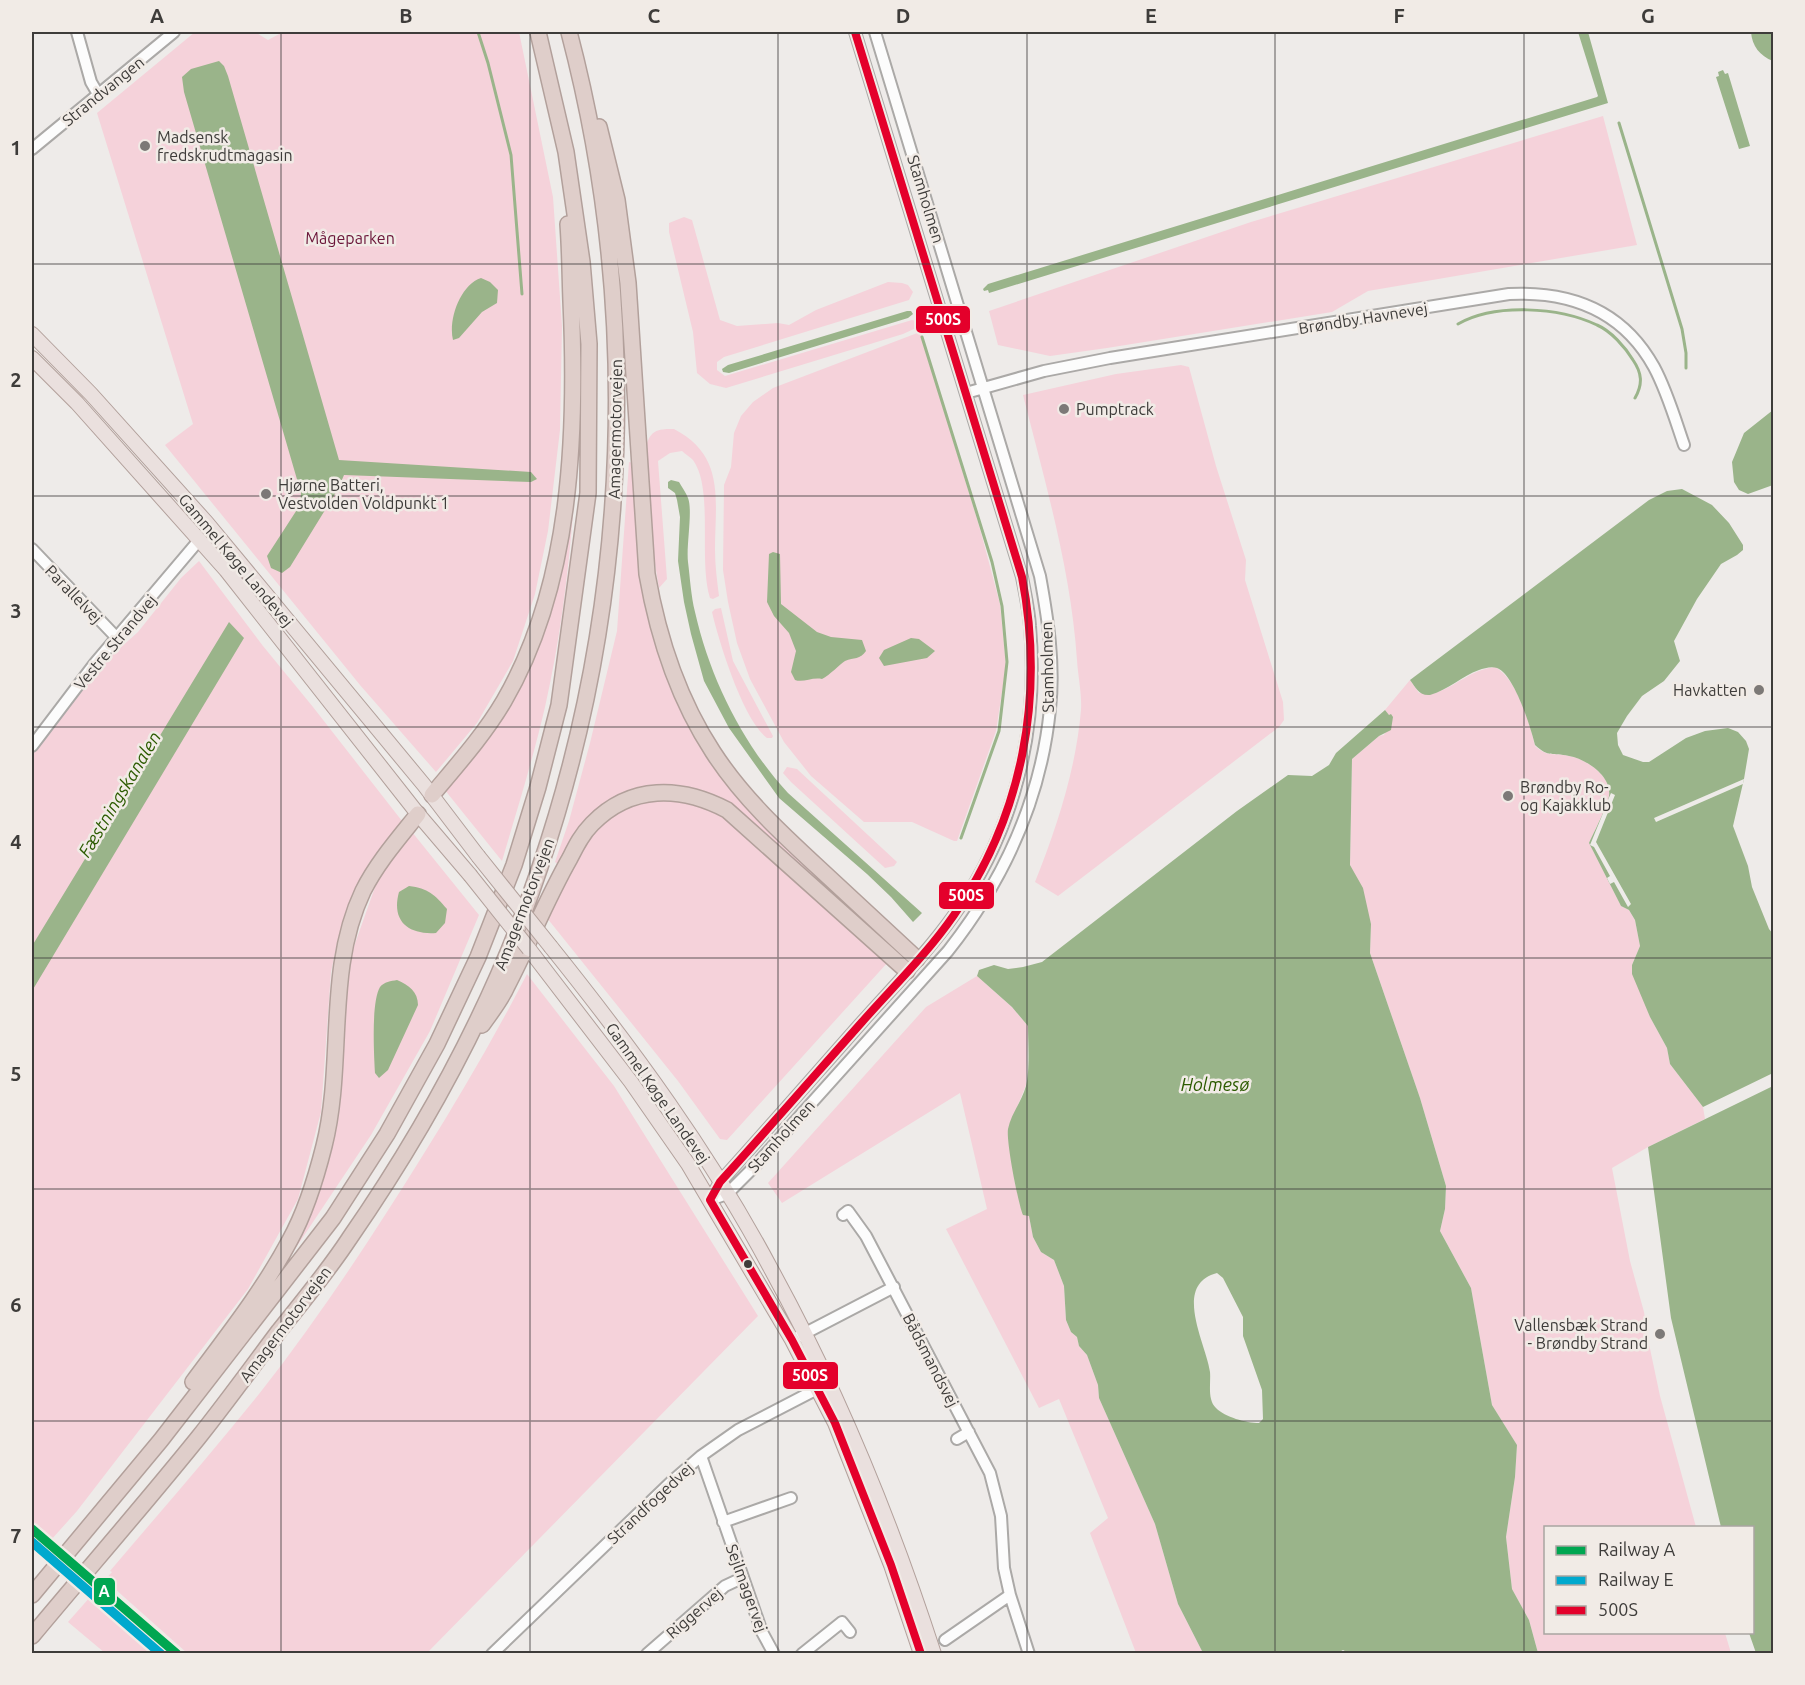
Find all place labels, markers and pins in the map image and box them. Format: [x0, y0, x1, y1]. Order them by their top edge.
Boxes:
place label: Madsensk fredskrudtmagasin [157, 128, 293, 164]
marker: Madsensk fredskrudtmagasin [138, 139, 152, 153]
place label: Pumptrack [1076, 400, 1154, 418]
marker: Pumptrack [1057, 402, 1071, 416]
place label: Hjørne Batteri, Vestvolden Voldpunkt 1 [278, 476, 449, 512]
marker: Hjørne Batteri, Vestvolden Voldpunkt 1 [259, 487, 273, 501]
place label: Havkatten [1673, 681, 1747, 699]
marker: Havkatten [1752, 683, 1766, 697]
place label: Brøndby Ro- og Kajakklub [1520, 778, 1611, 814]
marker: Brøndby Ro- og Kajakklub [1501, 789, 1515, 803]
unlabelled marker [742, 1258, 754, 1270]
place label: Vallensbæk Strand - Brøndby Strand [1514, 1316, 1648, 1352]
marker: Vallensbæk Strand - Brøndby Strand [1653, 1327, 1667, 1341]

